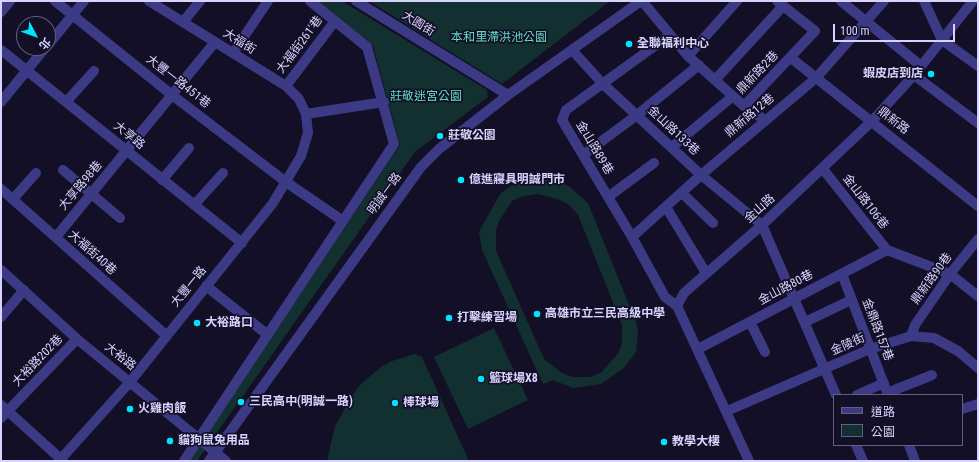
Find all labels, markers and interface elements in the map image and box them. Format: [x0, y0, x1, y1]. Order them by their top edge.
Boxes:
street label: 大園街 [399, 8, 437, 40]
street label: 大福街261'巷 [274, 14, 326, 76]
north arrow [16, 16, 56, 56]
scale bar [835, 16, 957, 42]
text: 100 m [840, 24, 870, 38]
street label: 大福街 [220, 26, 258, 58]
park label: 本和里滯洪池公園 [451, 31, 547, 45]
text: 北 [36, 35, 53, 52]
place label: 全聯福利中心 [637, 37, 709, 51]
marker: 全聯福利中心 [624, 39, 634, 49]
street label: 鼎新路2巷 [734, 49, 782, 97]
street label: 大豐一路451巷 [143, 52, 213, 112]
place label: 蝦皮店到店 [863, 67, 923, 81]
marker: 蝦皮店到店 [926, 69, 936, 79]
park label: 莊敬迷宮公園 [390, 90, 462, 104]
street label: 鼎新路12巷 [722, 91, 778, 141]
street label: 金山路133巷 [644, 103, 702, 159]
street label: 鼎新路 [874, 104, 912, 138]
street label: 大享路 [110, 119, 148, 153]
street label: 金山路89巷 [572, 119, 616, 177]
place label: 莊敬公園 [448, 129, 496, 143]
marker: 莊敬公園 [435, 131, 445, 141]
street label: 大享路98巷 [56, 158, 106, 214]
street label: 明誠一路 [365, 170, 405, 218]
street label: 金山路106巷 [839, 172, 891, 232]
place label: 億進寢具明誠門市 [469, 173, 565, 187]
marker: 億進寢具明誠門市 [456, 175, 466, 185]
street label: 金山路 [742, 192, 778, 226]
street label: 大福街40巷 [65, 228, 119, 278]
street label: 鼎新路90巷 [909, 251, 955, 307]
street label: 大豐一路 [168, 264, 210, 310]
street label: 金山路80巷 [756, 268, 816, 308]
street label: 金鼎路157巷 [858, 297, 896, 363]
place label: 高雄市立三民高級中學 [545, 307, 665, 321]
marker: 高雄市立三民高級中學 [532, 309, 542, 319]
place label: 打擊練習場 [457, 311, 517, 325]
marker: 打擊練習場 [444, 313, 454, 323]
place label: 大裕路口 [205, 316, 253, 330]
marker: 大裕路口 [192, 318, 202, 328]
street label: 金陵街 [829, 331, 867, 359]
street label: 大裕路202巷 [10, 332, 66, 390]
street label: 大裕路 [101, 340, 139, 374]
place label: 籃球場X8 [489, 372, 538, 386]
marker: 籃球場X8 [476, 374, 486, 384]
legend [833, 394, 963, 446]
place label: 三民高中(明誠一路) [249, 395, 353, 409]
place label: 棒球場 [403, 396, 439, 410]
marker: 三民高中(明誠一路) [236, 397, 246, 407]
marker: 棒球場 [390, 398, 400, 408]
place label: 火雞肉飯 [138, 402, 186, 416]
marker: 火雞肉飯 [125, 404, 135, 414]
text: 道路 [871, 405, 895, 419]
text: 公園 [871, 425, 895, 439]
place label: 貓狗鼠兔用品 [178, 434, 250, 448]
place label: 教學大樓 [672, 435, 720, 449]
marker: 貓狗鼠兔用品 [165, 436, 175, 446]
marker: 教學大樓 [659, 437, 669, 447]

